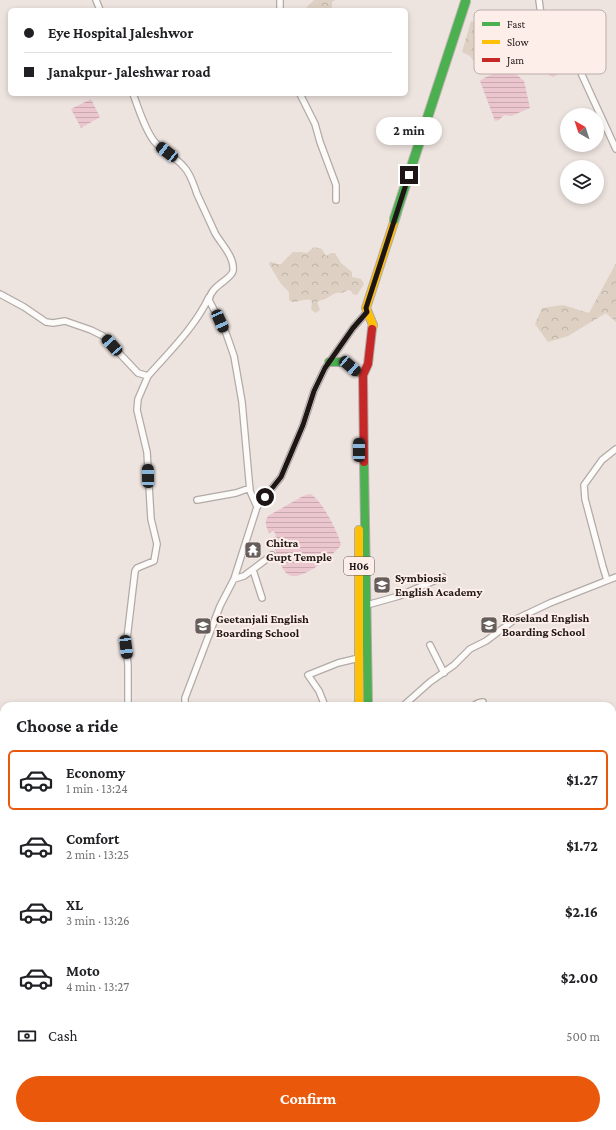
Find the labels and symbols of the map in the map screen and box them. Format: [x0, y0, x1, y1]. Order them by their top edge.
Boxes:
legend [474, 10, 606, 74]
text: Fast [507, 18, 526, 30]
text: Slow [507, 36, 529, 48]
text: Jam [506, 54, 524, 67]
north arrow [560, 108, 604, 152]
callout: 2 min [376, 117, 442, 145]
car [154, 140, 180, 164]
route end [400, 166, 418, 184]
car [210, 308, 230, 334]
car [100, 332, 124, 358]
car [337, 354, 363, 378]
car [353, 438, 365, 462]
car [142, 464, 154, 488]
route start [256, 488, 274, 506]
place label: Chitra Gupt Temple [266, 536, 332, 564]
temple icon: Chitra Gupt Temple [243, 540, 263, 560]
road number: H06 [344, 557, 374, 575]
place label: Symbiosis English Academy [395, 571, 482, 599]
school or university icon: Symbiosis English Academy [372, 575, 392, 595]
place label: Roseland English Boarding School [502, 611, 590, 639]
place label: Geetanjali English Boarding School [216, 612, 309, 640]
school or university icon: Roseland English Boarding School [479, 615, 499, 635]
school or university icon: Geetanjali English Boarding School [193, 616, 213, 636]
car [119, 634, 133, 660]

